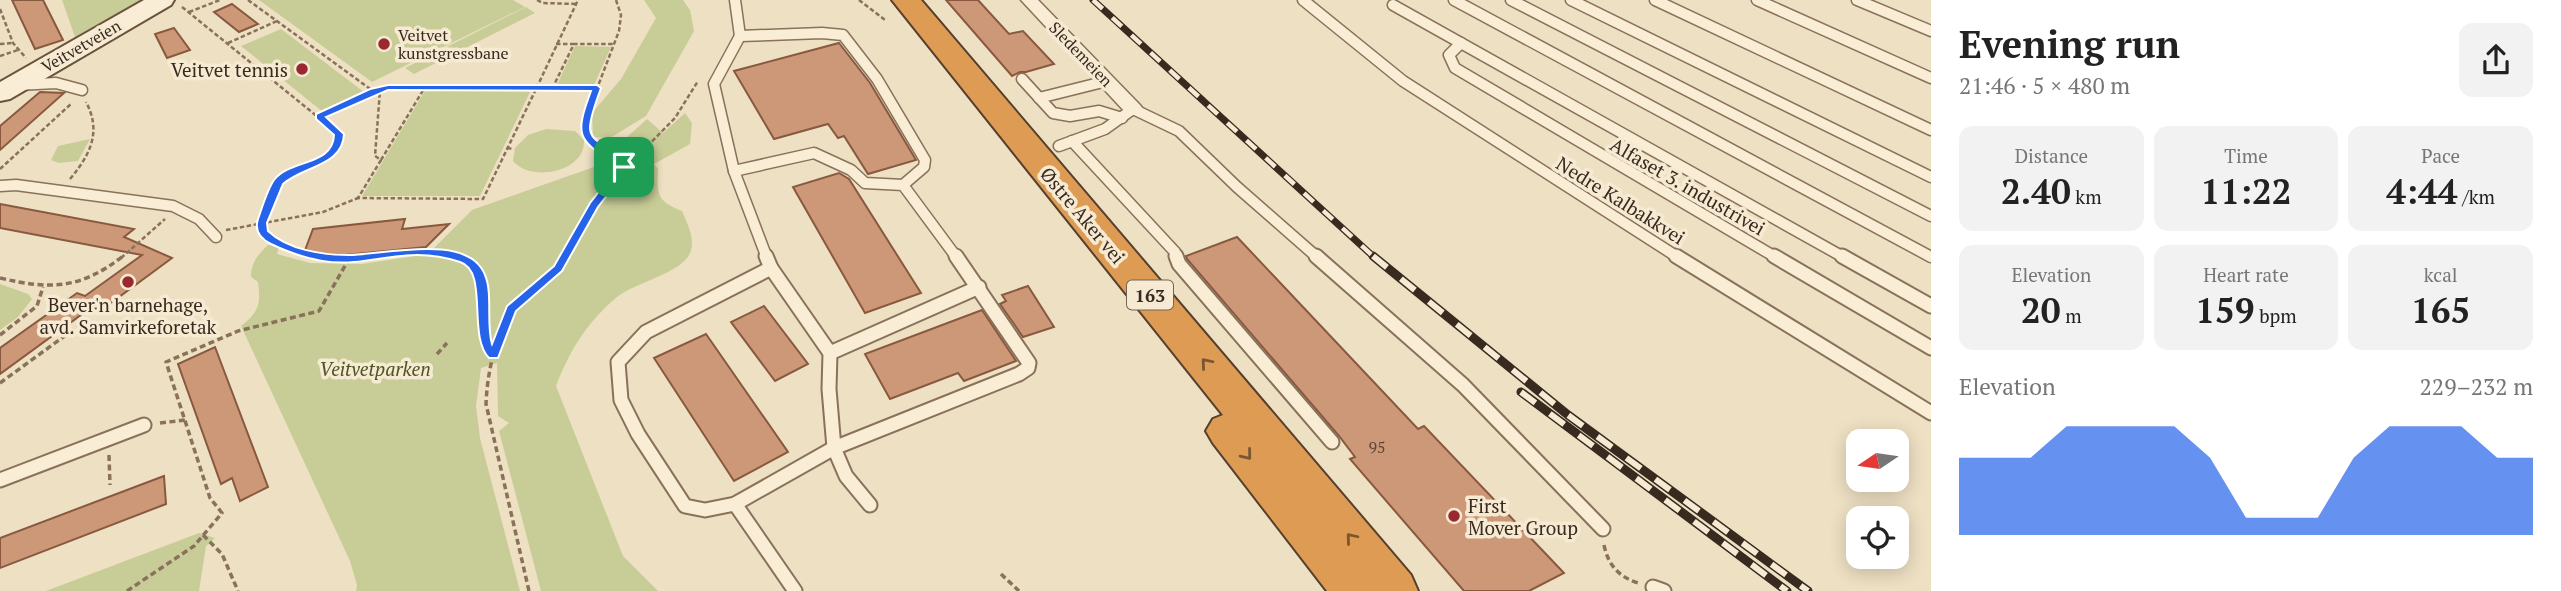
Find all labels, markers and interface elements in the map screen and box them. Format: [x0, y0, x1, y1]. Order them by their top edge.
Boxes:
street label: Veitvetveien [37, 14, 125, 78]
street label: Sledemeien [1044, 17, 1118, 92]
text: Evening run [1959, 19, 2180, 69]
button: share [2459, 23, 2533, 97]
place label: Veitvet kunstgressbane [398, 24, 509, 64]
marker: Veitvet kunstgressbane [376, 36, 392, 52]
place label: Veitvet tennis [171, 57, 288, 82]
marker: Veitvet tennis [294, 61, 310, 77]
text: 21:46 · 5 × 480 m [1959, 70, 2130, 101]
street label: Alfaset 3. industrivei [1606, 131, 1770, 241]
pin [594, 137, 654, 197]
text: Distance [2015, 143, 2088, 168]
text: Time [2224, 143, 2268, 168]
text: Pace [2421, 143, 2460, 168]
icon: arrive [605, 148, 643, 186]
street label: Nedre Kalbakkvei [1552, 150, 1690, 250]
street label: Østre Aker vei [1035, 161, 1131, 269]
text: 2.40 [2001, 168, 2071, 214]
text: 11:22 [2200, 168, 2292, 214]
text: 4:44 [2386, 168, 2458, 214]
text: km [2071, 184, 2102, 209]
text: /km [2458, 184, 2495, 209]
text: Elevation [2011, 262, 2091, 287]
text: Heart rate [2203, 262, 2289, 287]
text: kcal [2424, 262, 2458, 287]
marker: Bever'n barnehage, avd. Samvirkeforetak [120, 274, 136, 290]
road number: 163 [1127, 281, 1173, 310]
text: 20 [2021, 287, 2061, 333]
text: 159 [2195, 287, 2255, 333]
text: 165 [2411, 287, 2470, 333]
place label: Bever'n barnehage, avd. Samvirkeforetak [40, 292, 217, 339]
text: m [2061, 303, 2082, 328]
text: bpm [2255, 303, 2297, 328]
park label: Veitvetparken [319, 356, 431, 381]
one-way arrow [1202, 358, 1214, 371]
text: Elevation [1959, 371, 2056, 402]
text: 229–232 m [2420, 371, 2533, 402]
north arrow [1846, 429, 1909, 492]
map controls [1846, 429, 1909, 569]
house number: 95 [1368, 436, 1386, 458]
one-way arrow [1239, 447, 1252, 460]
place label: First Mover Group [1468, 493, 1578, 540]
button: locate [1846, 506, 1909, 569]
marker: First Mover Group [1446, 508, 1462, 524]
one-way arrow [1347, 534, 1359, 547]

